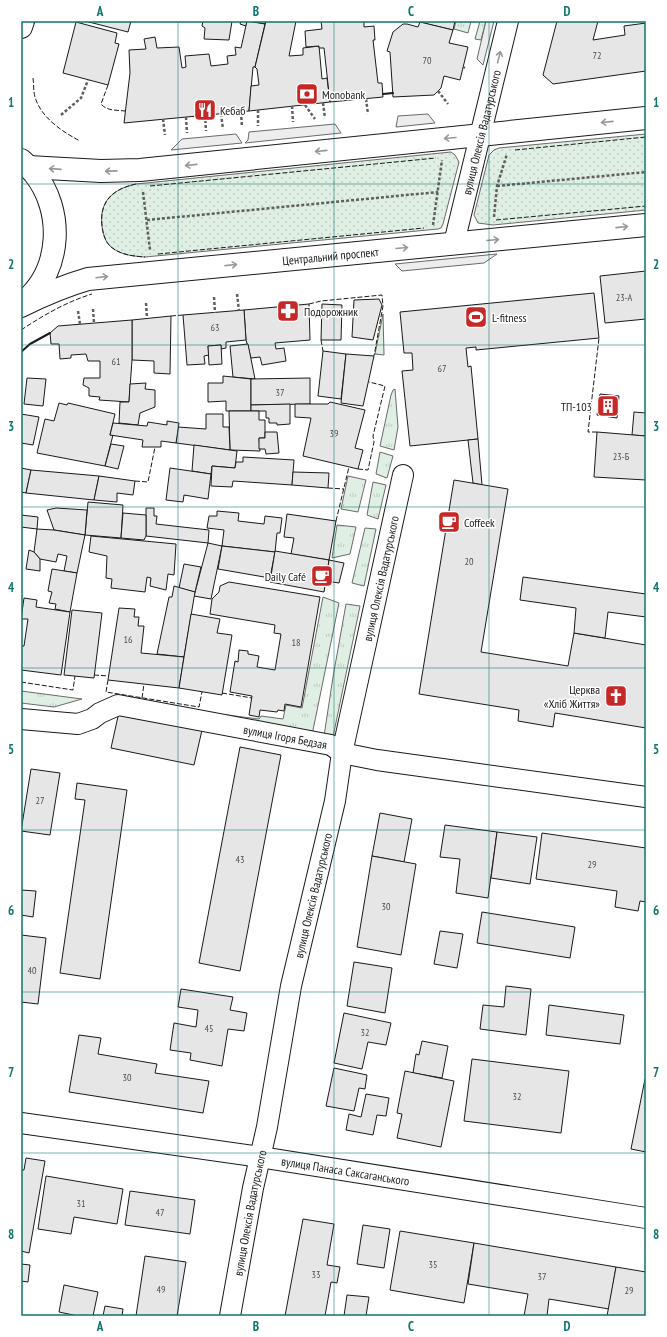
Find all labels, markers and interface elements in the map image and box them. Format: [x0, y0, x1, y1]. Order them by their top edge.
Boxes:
text: A [96, 3, 104, 20]
text: B [253, 3, 259, 20]
text: C [408, 3, 414, 20]
text: D [564, 3, 571, 20]
house number: 72 [593, 49, 602, 62]
one-way arrow [496, 51, 504, 64]
house number: 70 [423, 54, 432, 67]
street label: вулиця Олексія Вадатурського [459, 68, 503, 196]
bank icon: Monobank [294, 81, 320, 107]
place label: Monobank [322, 87, 366, 102]
text: 1 [8, 94, 14, 111]
text: 1 [653, 94, 659, 111]
restaurant icon: Кебаб [192, 97, 218, 123]
place label: Кебаб [220, 103, 245, 118]
one-way arrow [601, 118, 614, 126]
one-way arrow [444, 135, 457, 142]
one-way arrow [315, 148, 328, 155]
one-way arrow [185, 161, 198, 169]
one-way arrow [49, 165, 62, 172]
one-way arrow [105, 167, 118, 175]
one-way arrow [615, 223, 628, 231]
one-way arrow [486, 236, 499, 244]
street label: Центральний проспект [282, 243, 380, 268]
one-way arrow [395, 245, 408, 252]
text: 2 [8, 256, 14, 273]
text: 2 [653, 256, 659, 273]
one-way arrow [224, 261, 237, 268]
one-way arrow [95, 274, 108, 281]
house number: 23-А [616, 291, 632, 304]
pharmacy icon: Подорожник [275, 298, 301, 324]
place label: Подорожник [304, 304, 358, 319]
sports icon: L-fitness [463, 304, 489, 330]
place label: L-fitness [492, 310, 527, 325]
house number: 63 [211, 321, 220, 334]
house number: 61 [112, 355, 121, 368]
house number: 67 [438, 362, 447, 375]
house number: 37 [276, 386, 285, 399]
building icon: ТП-103 [595, 393, 621, 419]
place label: ТП-103 [561, 399, 592, 414]
text: 3 [8, 418, 14, 435]
text: 3 [653, 418, 659, 435]
house number: 39 [330, 427, 339, 440]
house number: 23-Б [613, 450, 630, 463]
cafe icon: Coffeek [436, 509, 462, 535]
street label: вулиця Олексія Вадатурського [359, 514, 401, 643]
place label: Coffeek [464, 515, 495, 530]
house number: 20 [465, 555, 474, 568]
cafe icon: Daily Café [309, 563, 335, 589]
place label: Daily Café [265, 569, 306, 584]
text: 4 [8, 579, 15, 596]
text: 4 [653, 579, 660, 596]
house number: 16 [124, 633, 133, 646]
house number: 18 [292, 636, 301, 649]
place label: Церква «Хліб Життя» [544, 682, 600, 711]
church icon: Церква «Хліб Життя» [603, 683, 629, 709]
street label: вулиця Ігоря Бедзая [242, 721, 329, 752]
text: 5 [8, 741, 14, 758]
text: 5 [653, 741, 659, 758]
house number: 27 [36, 794, 45, 807]
street label: вулиця Олексія Вадатурського [290, 831, 335, 959]
house number: 43 [236, 853, 245, 866]
house number: 29 [588, 858, 597, 871]
house number: 30 [382, 900, 391, 913]
text: 6 [8, 902, 14, 919]
text: 6 [653, 902, 659, 919]
house number: 40 [28, 964, 37, 977]
house number: 45 [205, 1022, 214, 1035]
house number: 32 [361, 1026, 370, 1039]
text: 7 [8, 1064, 14, 1081]
text: 7 [653, 1064, 659, 1081]
house number: 30 [123, 1071, 132, 1084]
house number: 32 [513, 1090, 522, 1103]
street label: вулиця Олексія Вадатурського [230, 1148, 269, 1277]
street label: вулиця Панаса Саксаганського [280, 1153, 411, 1188]
house number: 31 [77, 1197, 86, 1210]
house number: 47 [156, 1206, 165, 1219]
text: 8 [8, 1226, 14, 1243]
text: 8 [653, 1226, 659, 1243]
house number: 35 [429, 1258, 438, 1271]
house number: 33 [312, 1268, 321, 1281]
house number: 37 [538, 1270, 547, 1283]
house number: 49 [157, 1283, 166, 1296]
house number: 29 [625, 1284, 634, 1297]
text: A [96, 1318, 104, 1335]
text: B [253, 1318, 259, 1335]
text: C [408, 1318, 414, 1335]
text: D [564, 1318, 571, 1335]

